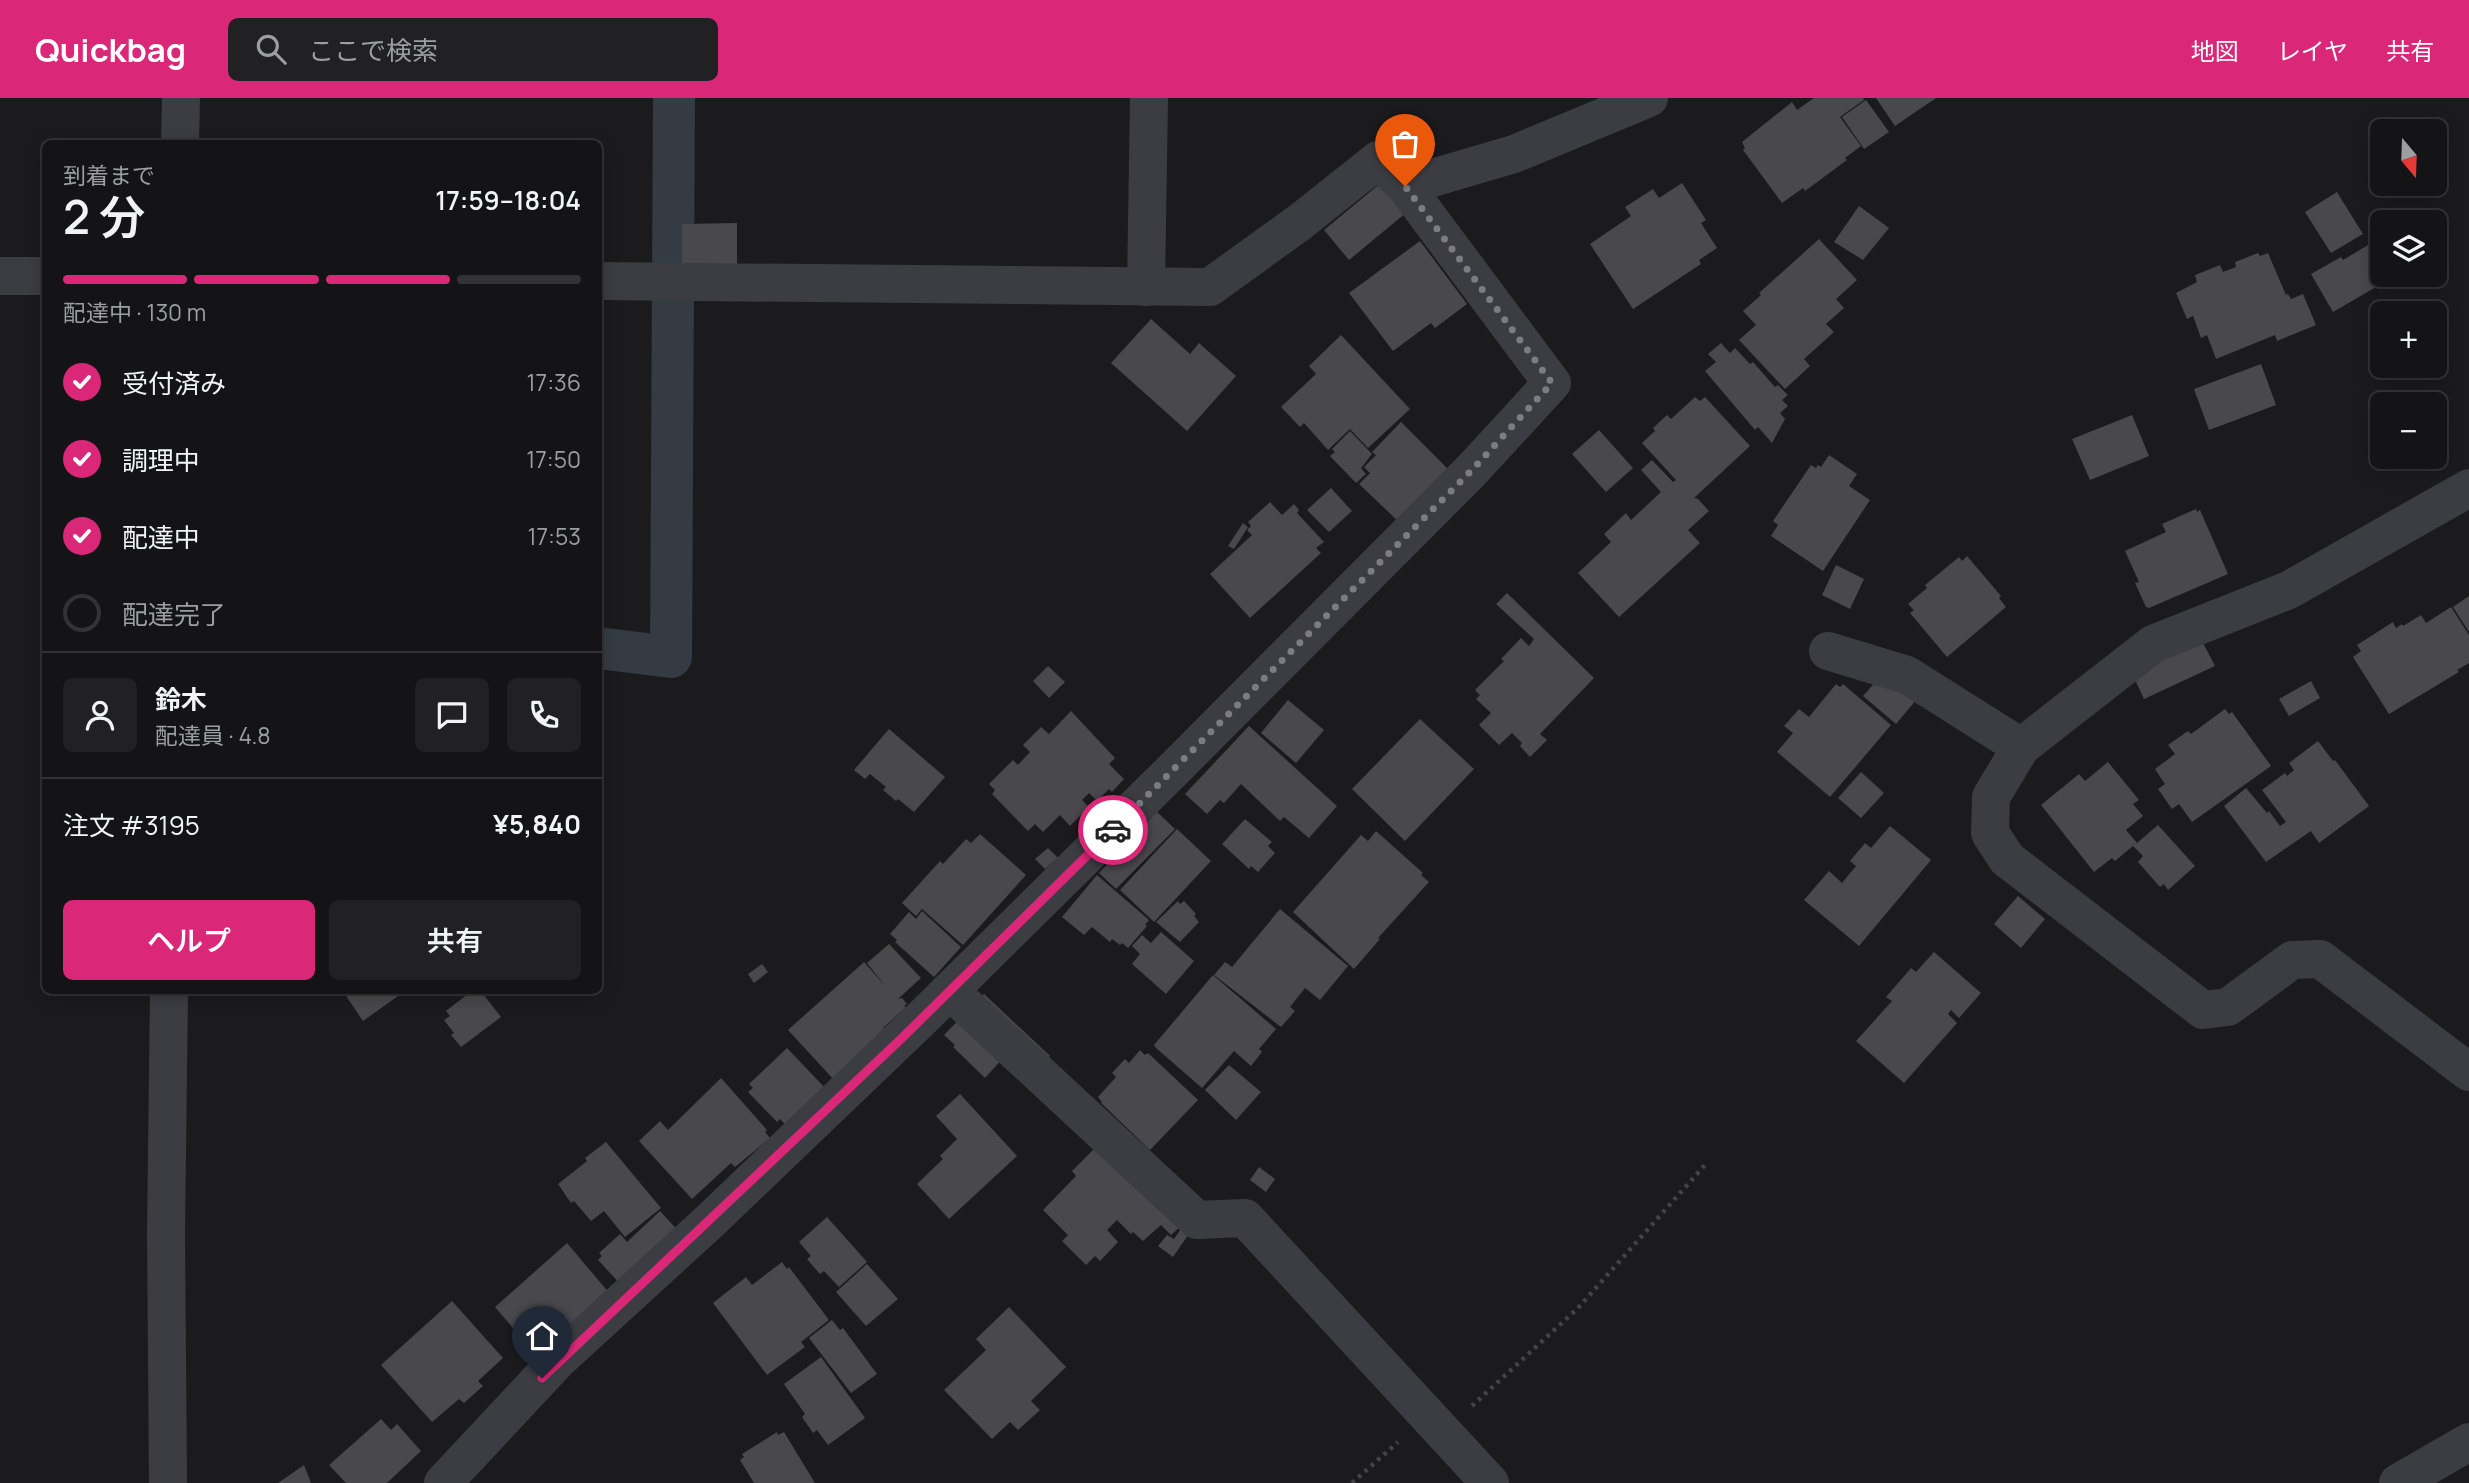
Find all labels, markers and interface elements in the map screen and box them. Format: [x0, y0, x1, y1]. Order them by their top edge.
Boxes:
search box [228, 18, 718, 81]
text: Quickbag [35, 27, 186, 72]
icon: search [252, 30, 290, 68]
text: ここで検索 [308, 32, 438, 68]
text: 地図 [2191, 34, 2239, 67]
text: レイヤ [2277, 34, 2348, 67]
text: 共有 [2386, 34, 2434, 67]
pin [1375, 114, 1435, 186]
north arrow [2370, 119, 2446, 196]
map controls [2370, 119, 2447, 469]
icon: bag [1386, 125, 1424, 163]
text: 到着まで [63, 159, 155, 191]
text: 17:59–18:04 [435, 182, 581, 218]
text: 2 分 [63, 185, 145, 248]
button: layers [2370, 210, 2447, 287]
text: 配達中 · 130 m [63, 296, 206, 328]
button: + [2370, 301, 2447, 378]
icon: check [63, 363, 101, 401]
text: 受付済み [122, 365, 226, 401]
text: 17:36 [527, 366, 581, 398]
button: − [2370, 392, 2447, 469]
icon: check [63, 440, 101, 478]
text: 調理中 [122, 442, 200, 478]
text: 17:50 [526, 443, 581, 475]
icon: check [63, 517, 101, 555]
text: 配達中 [122, 519, 200, 555]
text: 17:53 [528, 520, 581, 552]
text: 配達完了 [122, 596, 226, 632]
button: person [63, 678, 137, 752]
button: chat [415, 678, 489, 752]
button: phone [507, 678, 581, 752]
text: 鈴木 [155, 681, 207, 717]
text: 配達員 · 4.8 [155, 719, 271, 751]
courier [1078, 795, 1148, 865]
text: ¥5,840 [493, 806, 581, 842]
text: 注文 #3195 [63, 807, 200, 843]
icon: car [1094, 811, 1132, 849]
button: ヘルプ [63, 900, 315, 980]
button: 共有 [329, 900, 581, 980]
pin [512, 1306, 572, 1378]
icon: home [523, 1317, 561, 1355]

